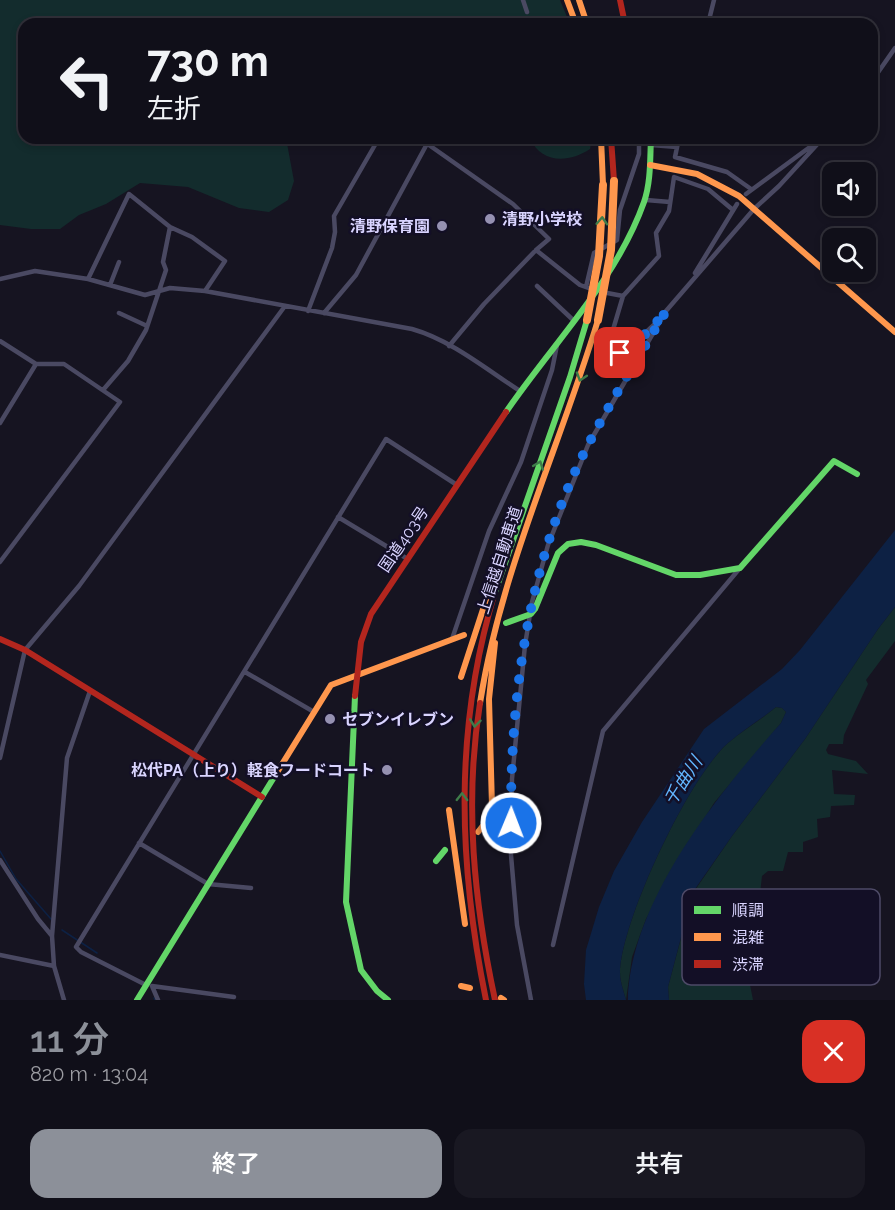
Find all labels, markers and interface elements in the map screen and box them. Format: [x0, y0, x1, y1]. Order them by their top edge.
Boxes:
text: 730 m [147, 37, 269, 86]
icon: left [48, 42, 126, 120]
text: 左折 [147, 93, 201, 124]
map controls [822, 162, 876, 282]
button: sound [822, 162, 876, 216]
place label: 清野小学校 [502, 210, 582, 229]
marker: 清野小学校 [483, 212, 497, 226]
place label: 清野保育園 [350, 217, 430, 236]
one-way arrow [596, 217, 609, 226]
marker: 清野保育園 [435, 219, 449, 233]
button: search [822, 228, 876, 282]
pin [594, 327, 645, 378]
icon: arrive [603, 336, 636, 369]
one-way arrow [576, 371, 588, 381]
one-way arrow [532, 461, 544, 472]
street label: 国道403号 [375, 503, 432, 576]
street label: 上信越自動車道 [473, 504, 526, 616]
place label: セブンイレブン [342, 710, 454, 729]
marker: セブンイレブン [323, 712, 337, 726]
one-way arrow [470, 718, 482, 727]
water label: 千曲川 [659, 751, 707, 809]
place label: 松代PA（上り）軽食フードコート [131, 761, 375, 780]
marker: 松代PA（上り）軽食フードコート [380, 763, 394, 777]
position arrow [479, 791, 543, 855]
one-way arrow [455, 792, 468, 801]
legend [682, 889, 880, 985]
text: 順調 [732, 901, 764, 920]
text: 混雑 [732, 928, 764, 947]
text: 渋滞 [732, 955, 764, 974]
text: 11 分 [30, 1018, 109, 1060]
button: close [802, 1020, 865, 1083]
text: 820 m · 13:04 [30, 1062, 148, 1086]
button: 終了 [30, 1129, 442, 1198]
button: 共有 [454, 1129, 865, 1198]

